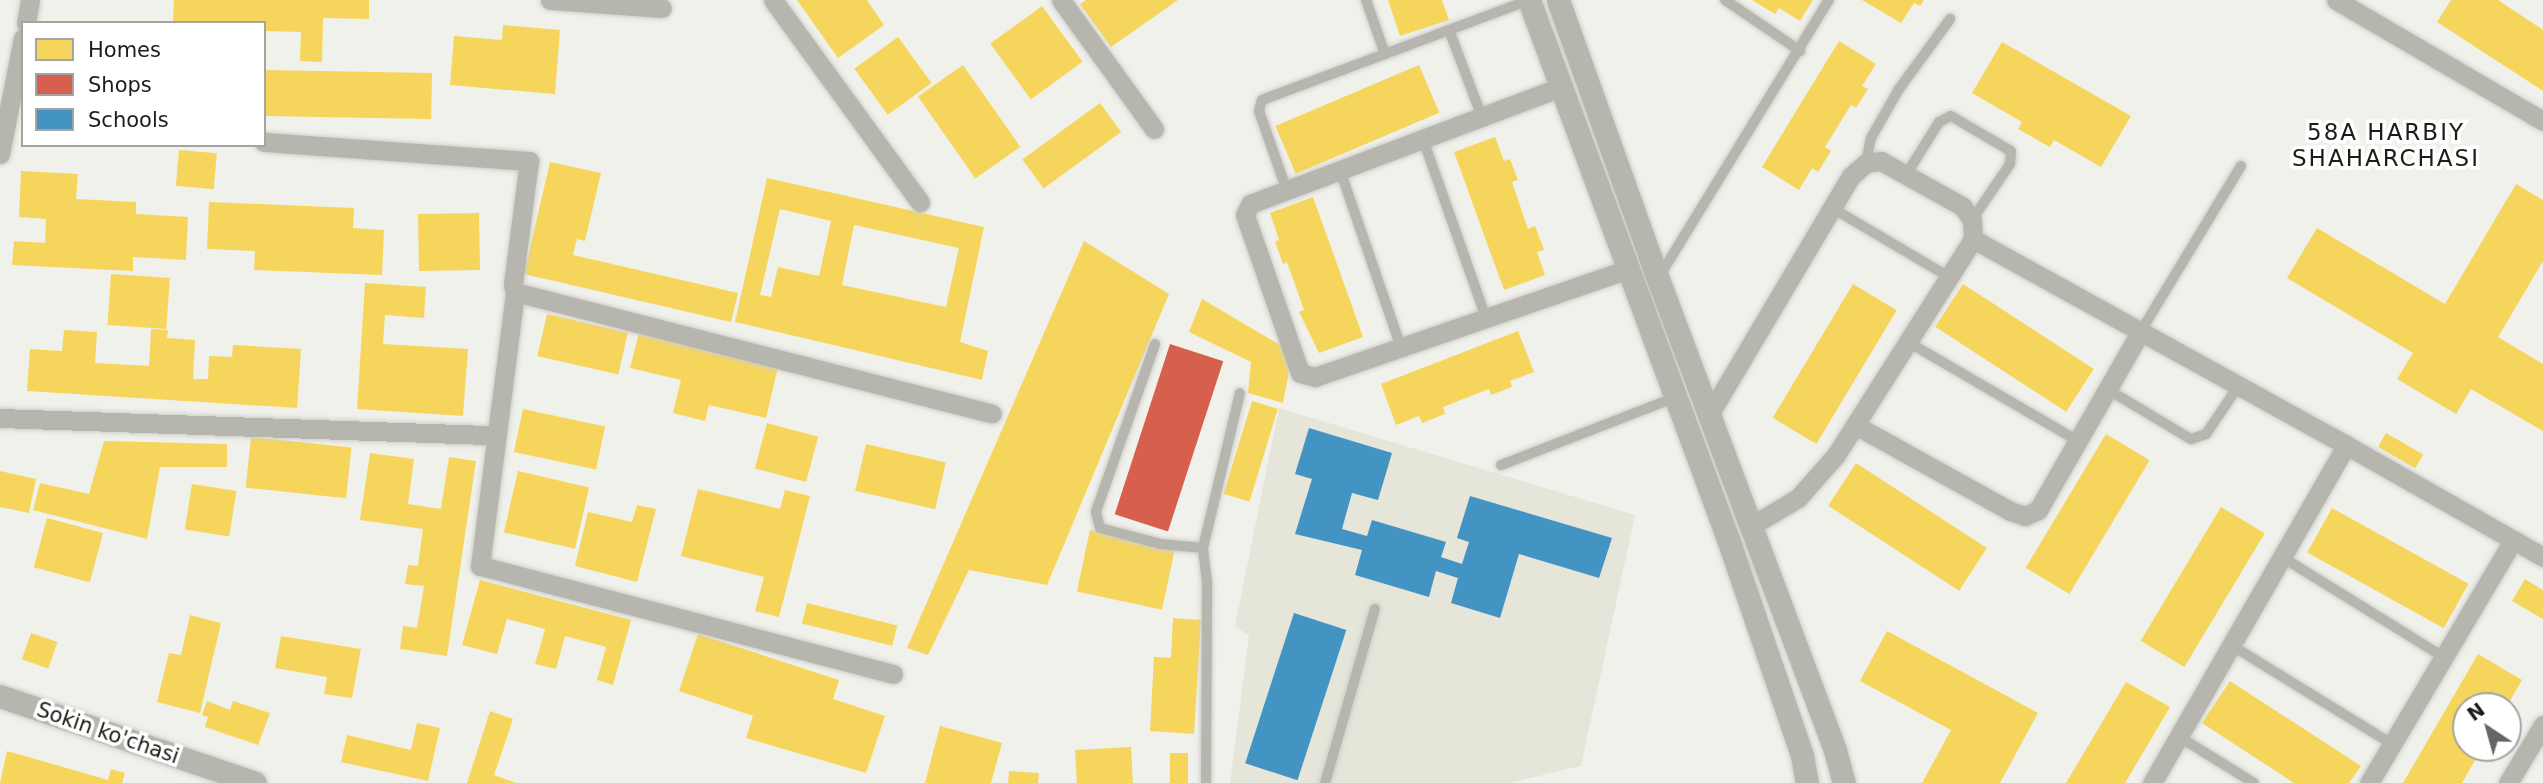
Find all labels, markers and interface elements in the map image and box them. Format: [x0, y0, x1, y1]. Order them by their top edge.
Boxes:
legend [21, 21, 266, 147]
text: Homes [88, 38, 161, 62]
text: Shops [88, 73, 152, 97]
text: Schools [88, 108, 169, 132]
district label: 58A HARBIY SHAHARCHASI [2293, 118, 2479, 172]
north arrow [2452, 692, 2522, 762]
street label: Sokin ko'chasi [34, 697, 182, 769]
text: N [2463, 698, 2489, 725]

